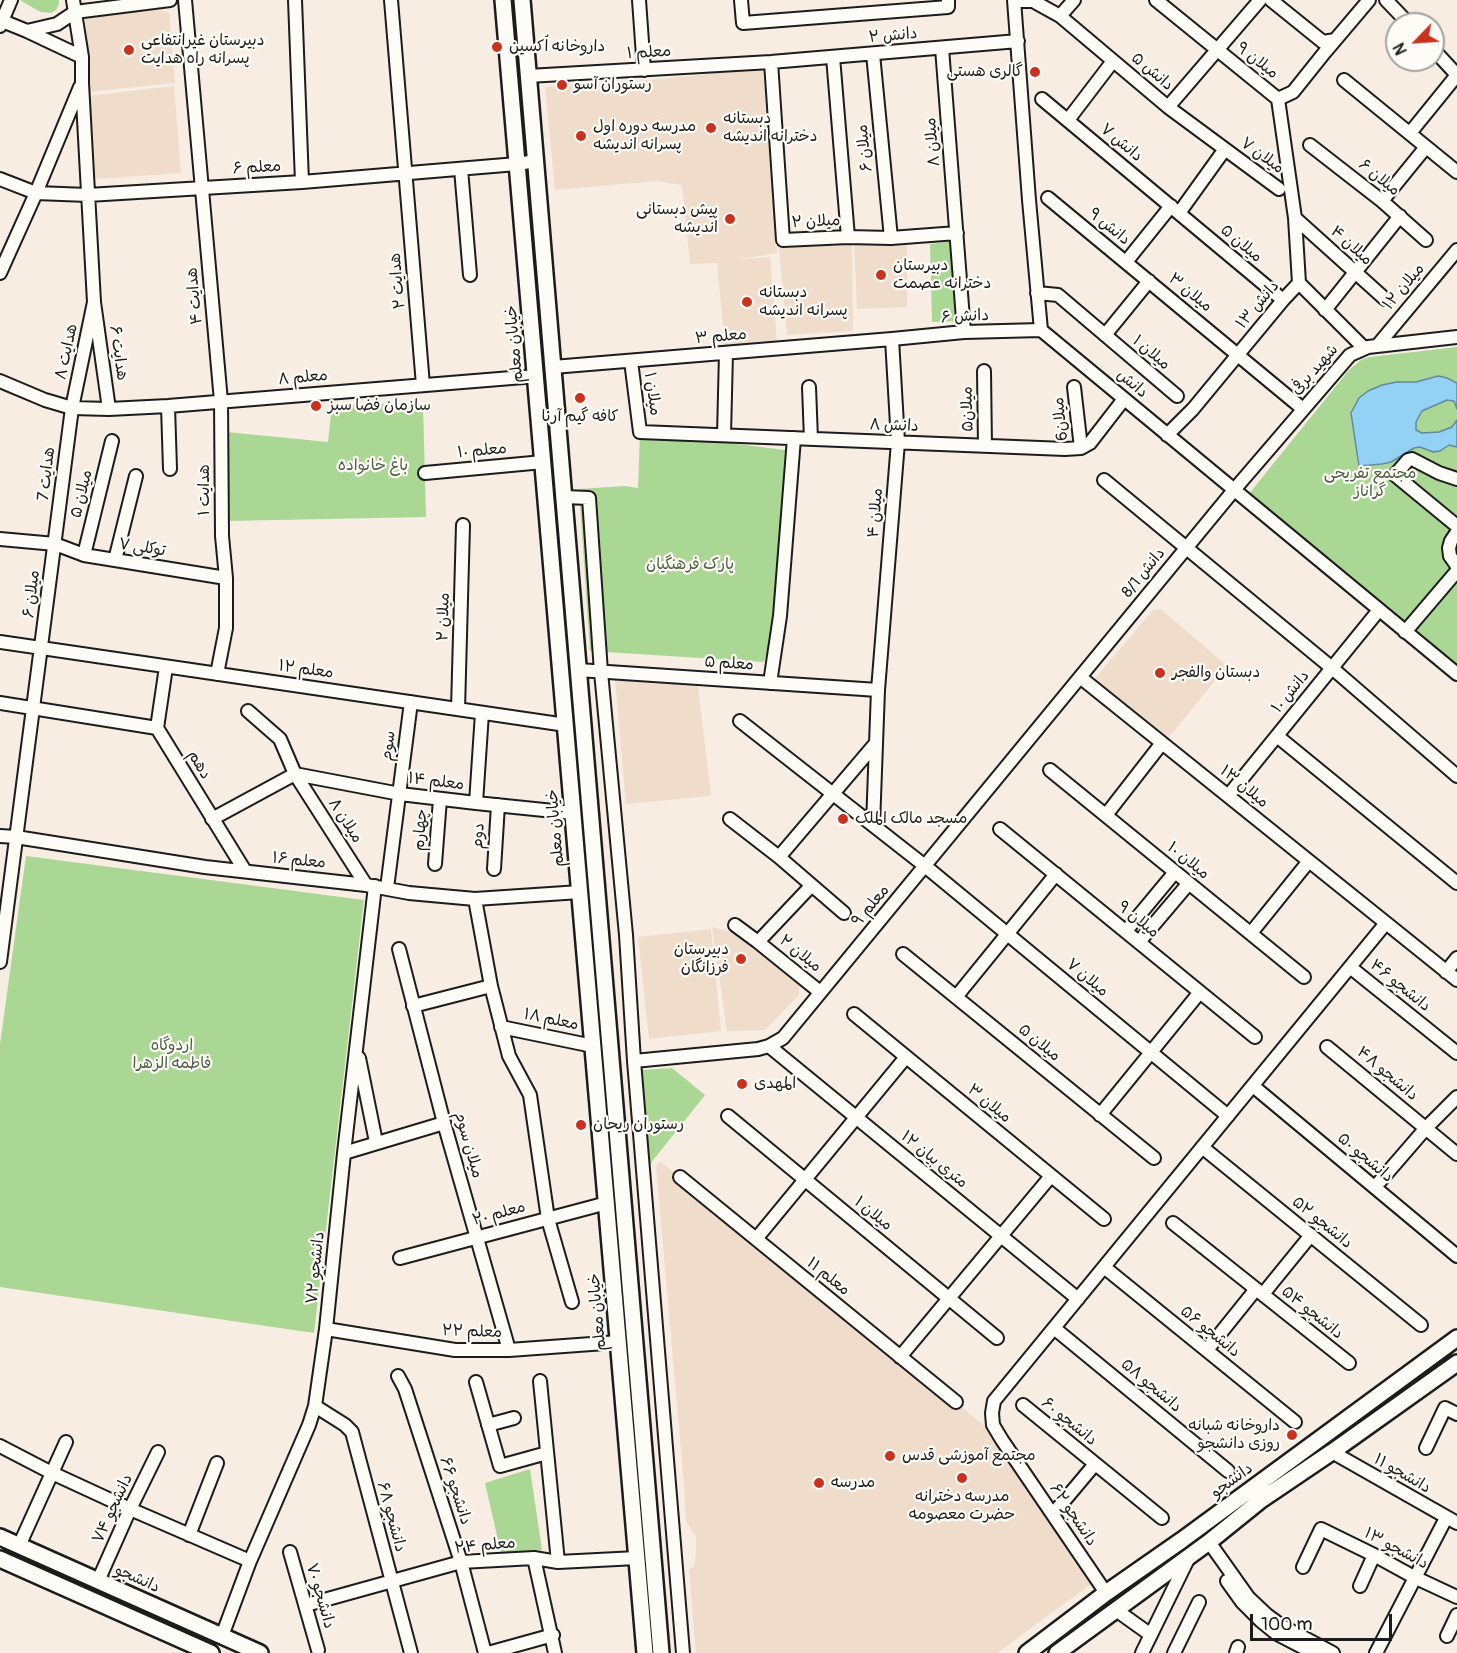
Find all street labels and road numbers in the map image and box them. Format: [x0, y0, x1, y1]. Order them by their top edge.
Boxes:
street label: دانش ۲ [868, 24, 918, 48]
street label: میلان ۹ [1232, 39, 1282, 83]
street label: معلم ۱ [626, 42, 672, 64]
street label: دانش ۵ [1127, 49, 1177, 95]
street label: میلان ۸ [921, 117, 945, 167]
street label: دانش ۷ [1096, 120, 1146, 166]
street label: میلان ۶ [853, 123, 877, 173]
street label: میلان ۷ [1236, 134, 1288, 178]
street label: میلان ۶ [1354, 156, 1404, 200]
street label: معلم ۶ [232, 157, 282, 179]
street label: دانش ۹ [1084, 204, 1134, 250]
street label: میلان ۲ [791, 211, 841, 233]
street label: میلان ۵ [1216, 221, 1266, 267]
street label: میلان ۴ [1326, 222, 1376, 270]
street label: هدایت ۲ [386, 252, 410, 310]
street label: میلان ۱۲ [1379, 260, 1429, 314]
street label: هدایت ۴ [183, 266, 207, 326]
street label: میلان ۳ [1164, 269, 1216, 317]
street label: دانش ۱۳ [1232, 277, 1284, 333]
street label: خیابان معلم [502, 304, 528, 384]
street label: دانش ۶ [941, 306, 989, 328]
street label: هدایت ۸ [52, 322, 82, 382]
street label: هدایت ۶ [105, 324, 131, 382]
street label: معلم ۳ [694, 325, 748, 349]
street label: میلان ۱ [1128, 332, 1174, 374]
street label: شهید برفی [1287, 341, 1343, 399]
street label: دانش [1113, 365, 1151, 403]
street label: معلم ۸ [277, 366, 329, 390]
street label: میلان ۱ [639, 371, 665, 417]
street label: میلان۵ [958, 386, 978, 432]
street label: میلان6 [1049, 396, 1073, 442]
street label: دانش ۸ [869, 416, 919, 436]
street label: معلم ۱۰ [456, 439, 508, 463]
street label: هدایت 7 [34, 446, 60, 502]
street label: هدایت ۱ [195, 464, 215, 516]
street label: میلان ۵ [67, 468, 97, 520]
street label: میلان ۴ [864, 487, 888, 539]
street label: توکلی ۷ [117, 535, 167, 561]
street label: دانش 8/1 [1118, 544, 1170, 602]
street label: میلان ۶ [20, 569, 44, 619]
street label: میلان ۲ [434, 592, 454, 642]
street label: معلم ۵ [704, 653, 754, 675]
street label: معلم ۱۲ [277, 657, 335, 683]
street label: دانش ۱۰ [1268, 667, 1314, 717]
street label: سوم [378, 730, 400, 762]
street label: دهم [183, 747, 215, 783]
street label: میلان ۱۳ [1216, 762, 1272, 812]
street label: معلم ۱۴ [407, 769, 465, 795]
street label: خیابان معلم [543, 788, 569, 868]
street label: میلان ۸ [324, 795, 366, 847]
street label: چهارم [410, 808, 432, 852]
street label: دوم [469, 822, 489, 850]
street label: میلان ۱۰ [1163, 838, 1213, 884]
street label: معلم ۱۶ [271, 849, 327, 873]
street label: معلم ۹ [848, 881, 894, 931]
street label: میلان ۹ [1113, 897, 1163, 943]
street label: میلان ۲ [775, 931, 825, 977]
street label: میلان ۷ [1062, 955, 1112, 1001]
street label: دانشجو ۴۶ [1366, 956, 1434, 1016]
street label: معلم ۱۸ [522, 1005, 580, 1035]
street label: میلان ۵ [1014, 1020, 1064, 1066]
street label: دانشجو ۴۸ [1352, 1043, 1422, 1105]
street label: میلان ۳ [963, 1080, 1015, 1128]
street label: میلان سوم [449, 1110, 487, 1180]
street label: ۱۲ متری بیان [897, 1127, 971, 1193]
street label: دانشجو ۵۰ [1333, 1129, 1397, 1187]
street label: میلان ۱ [850, 1193, 896, 1235]
street label: دانشجو ۵۲ [1288, 1193, 1356, 1253]
street label: معلم ۲۰ [470, 1198, 528, 1230]
street label: دانشجو ۷۲ [303, 1231, 329, 1305]
street label: معلم ۱۱ [802, 1254, 854, 1300]
street label: خیابان معلم [585, 1272, 611, 1352]
street label: دانشجو ۵۴ [1277, 1282, 1347, 1344]
street label: دانشجو ۵۶ [1176, 1302, 1244, 1362]
street label: معلم ۲۲ [442, 1321, 502, 1343]
street label: دانشجو ۵۸ [1117, 1355, 1185, 1417]
street label: دانشجو ۶۰ [1037, 1394, 1101, 1450]
street label: دانشجو ۱۱ [1370, 1450, 1434, 1498]
street label: دانشجو ۶۶ [435, 1455, 475, 1527]
street label: دانشجو [1207, 1459, 1257, 1503]
street label: دانشجو ۷۴ [89, 1471, 137, 1547]
street label: دانشجو ۶۸ [372, 1480, 410, 1554]
street label: دانشجو ۶۲ [1045, 1480, 1101, 1550]
street label: دانشجو ۱۳ [1361, 1524, 1431, 1574]
street label: معلم ۲۴ [454, 1534, 516, 1558]
street label: دانشجو [111, 1561, 163, 1597]
street label: دانشجو ۷۰ [301, 1561, 339, 1631]

